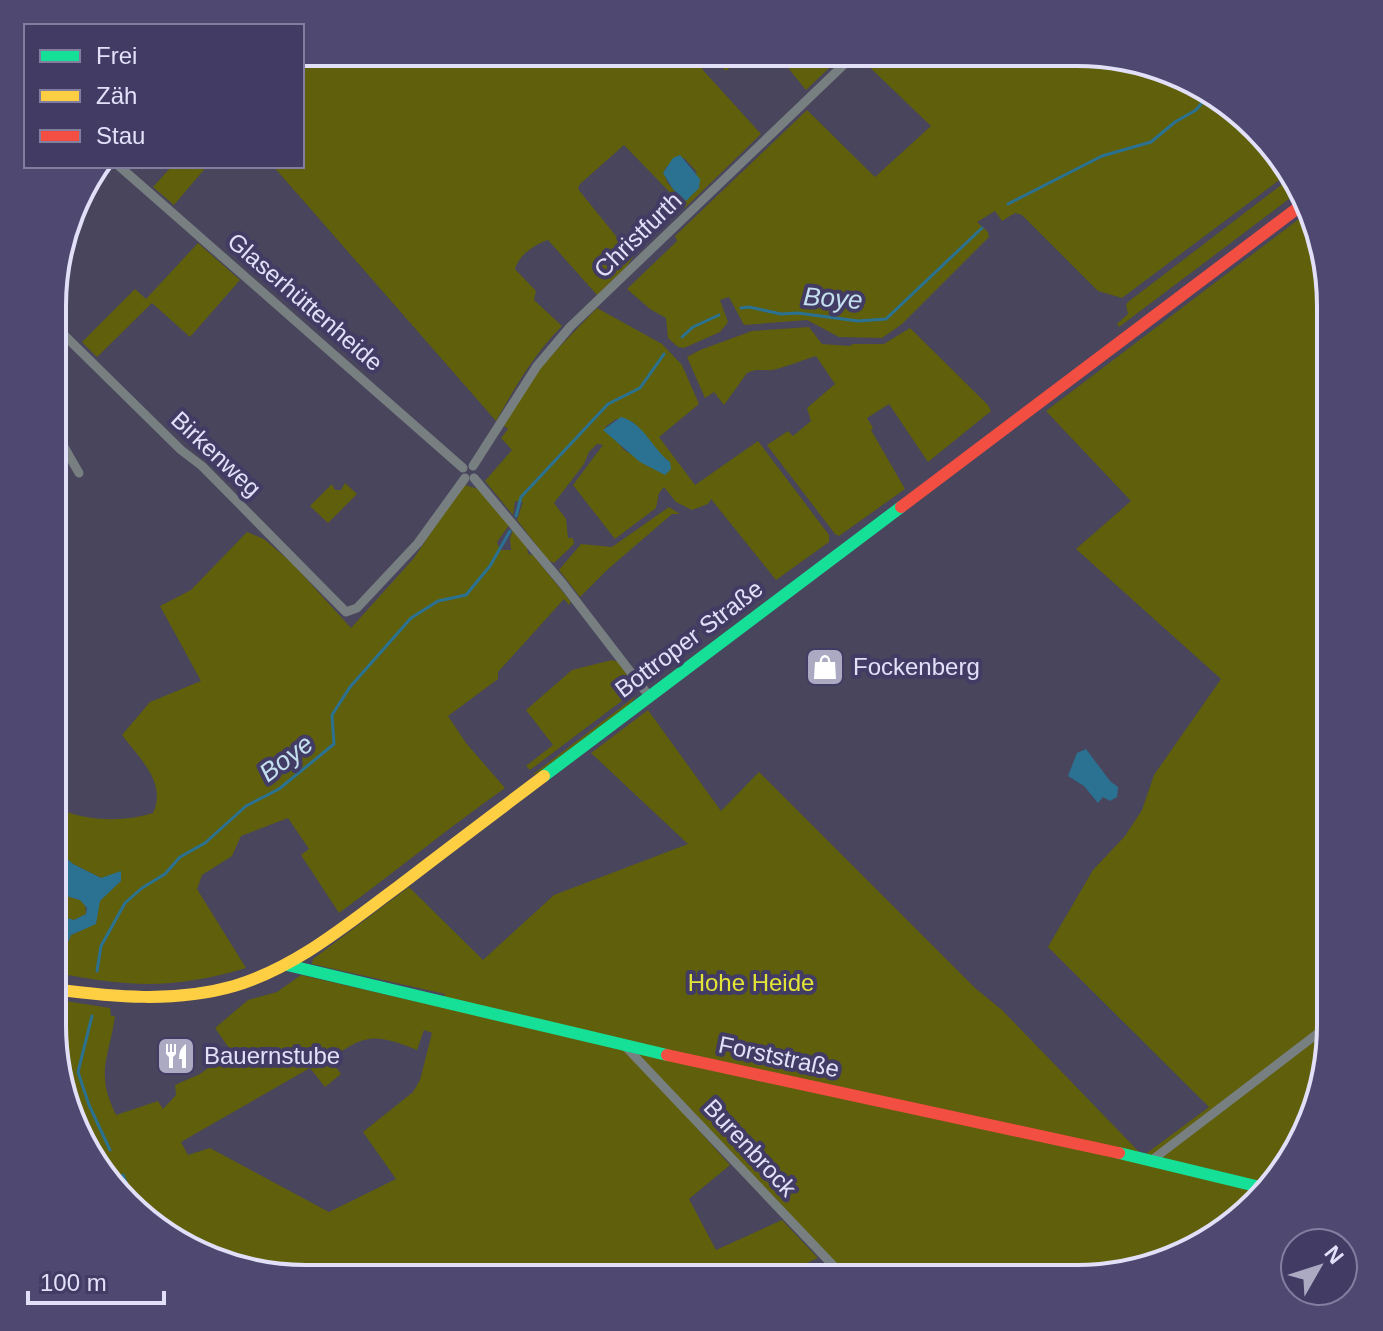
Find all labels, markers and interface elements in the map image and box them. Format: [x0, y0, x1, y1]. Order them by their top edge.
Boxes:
legend [24, 24, 304, 168]
text: Frei [96, 42, 137, 69]
text: Zäh [96, 82, 137, 109]
text: Stau [96, 122, 145, 149]
street label: Christfurth [588, 186, 687, 283]
street label: Glaserhüttenheide [222, 227, 388, 376]
water label: Boye [802, 281, 864, 315]
street label: Birkenweg [166, 406, 267, 502]
street label: Bottroper Straße [610, 574, 768, 703]
shop icon: Fockenberg [804, 646, 846, 688]
place label: Fockenberg [853, 653, 980, 680]
water label: Boye [253, 728, 319, 788]
park label: Hohe Heide [688, 969, 814, 996]
street label: Forststraße [716, 1031, 842, 1082]
restaurant icon: Bauernstube [155, 1035, 197, 1077]
place label: Bauernstube [204, 1042, 340, 1069]
street label: Burenbrock [699, 1094, 803, 1202]
north arrow [1279, 1227, 1359, 1307]
text: N [1319, 1241, 1349, 1269]
scale bar [28, 1255, 164, 1305]
text: 100 m [40, 1269, 107, 1296]

